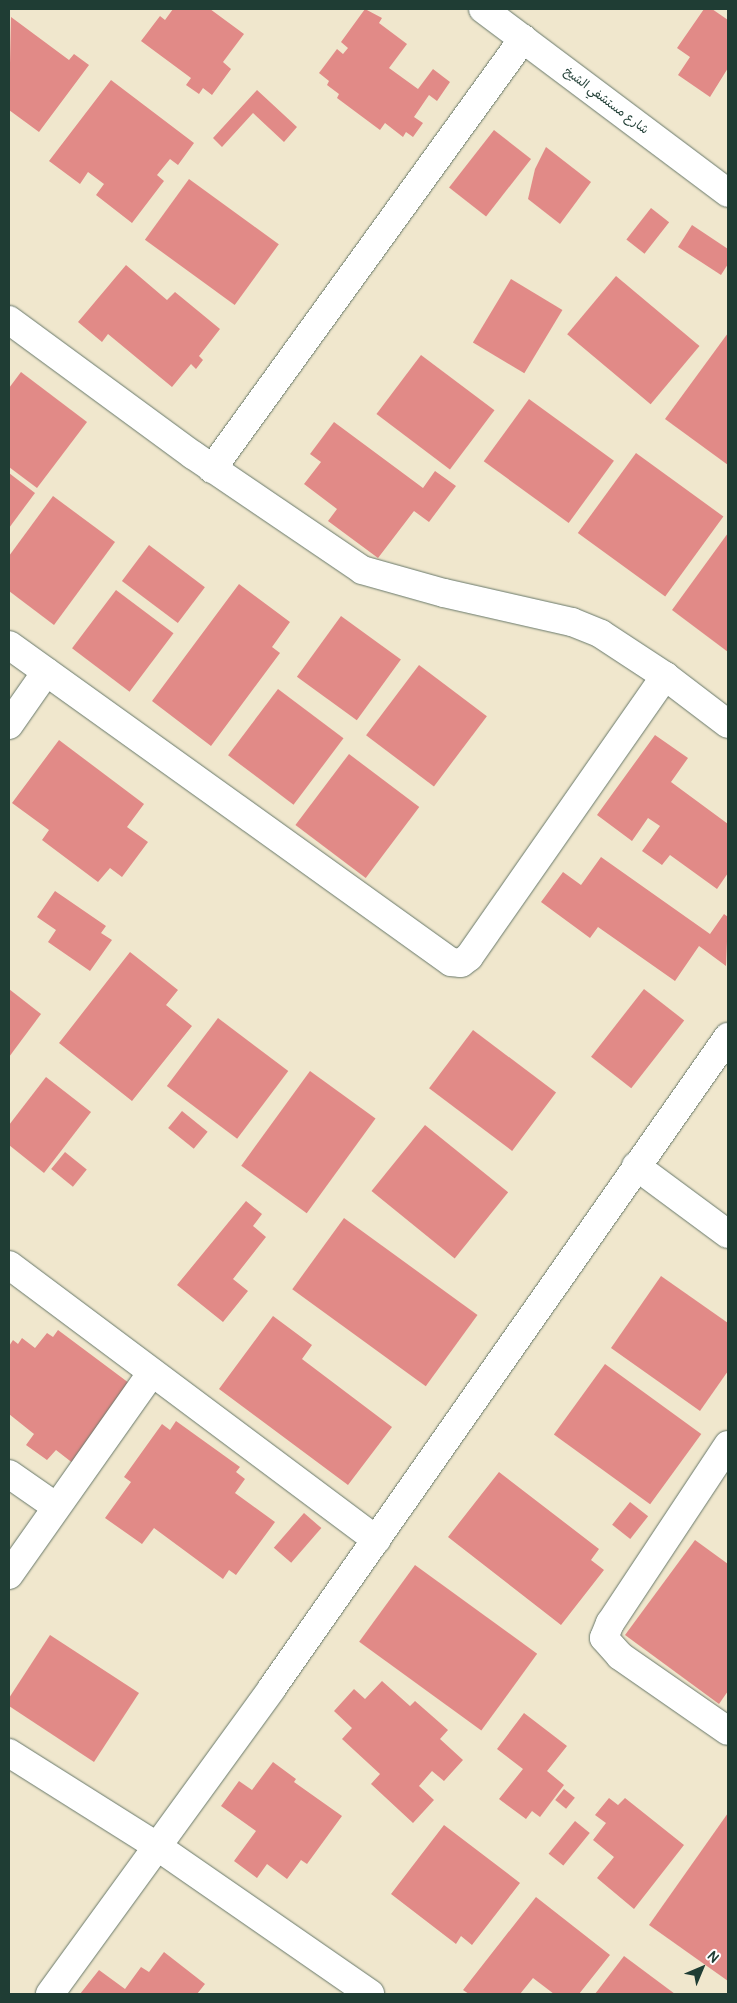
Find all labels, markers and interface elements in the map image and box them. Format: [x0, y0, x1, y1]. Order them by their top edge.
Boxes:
street label: شارع مستشفي الشيخ [561, 64, 651, 138]
north arrow [677, 1943, 727, 1993]
text: N [704, 1948, 722, 1966]

